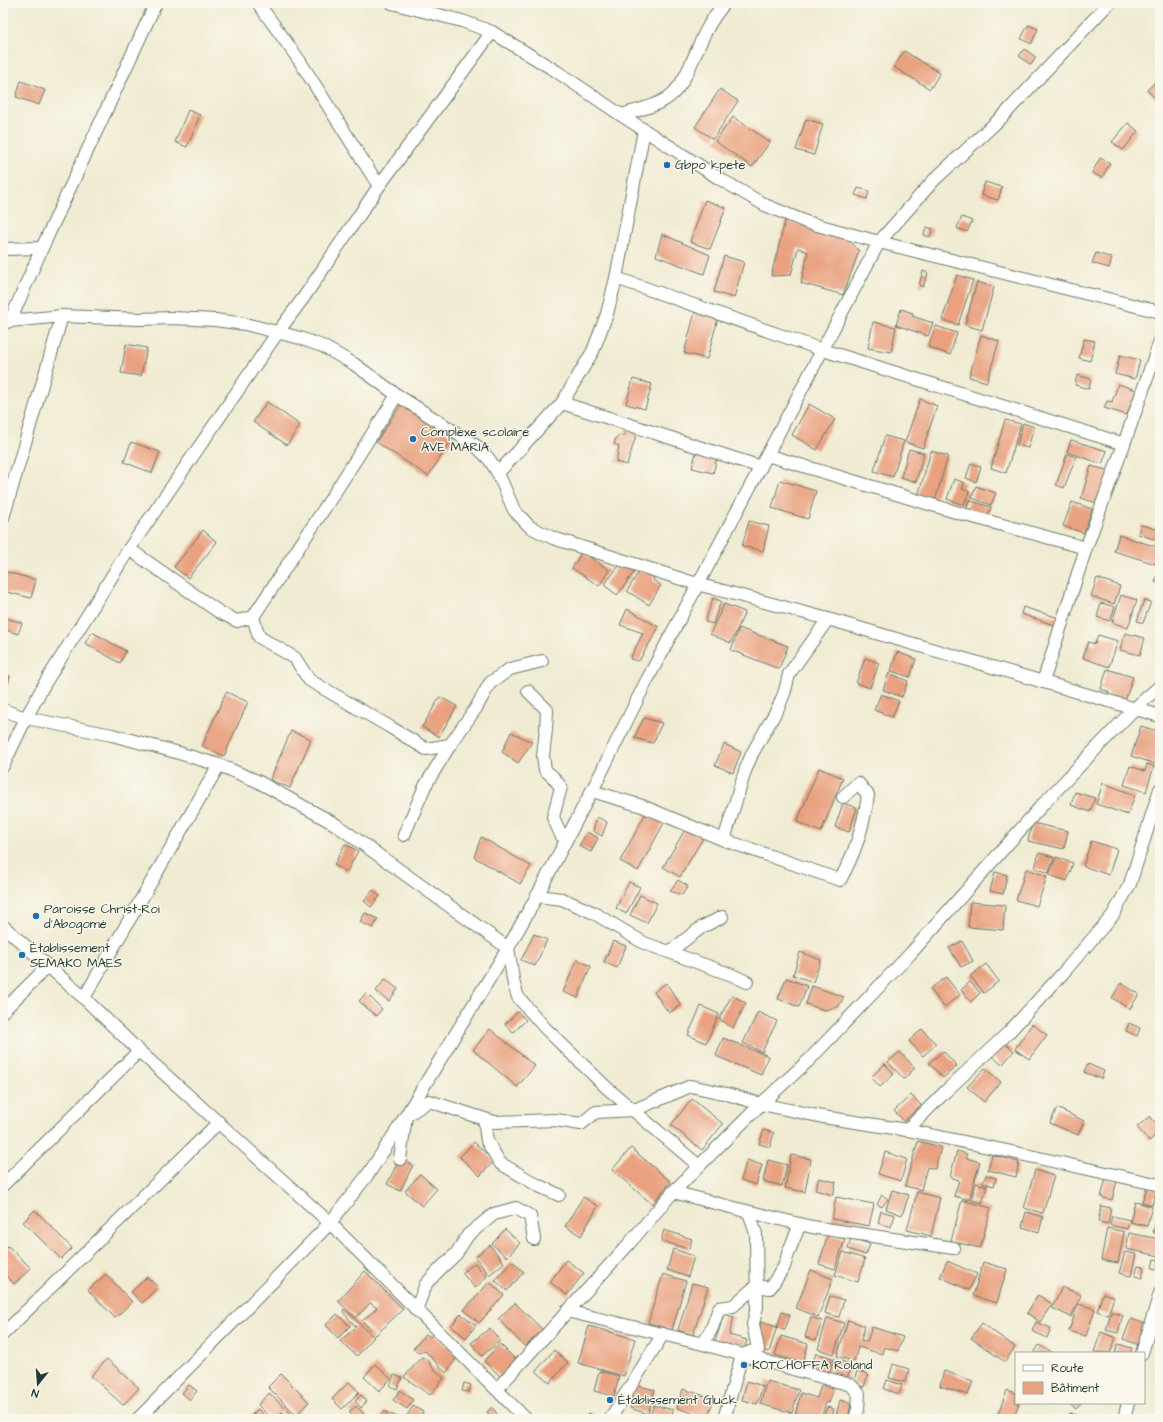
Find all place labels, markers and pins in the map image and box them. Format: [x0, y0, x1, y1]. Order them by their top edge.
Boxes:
place label: Gbpo kpete [675, 156, 746, 174]
marker: Gbpo kpete [662, 160, 672, 170]
place label: Complexe scolaire AVE MARIA [421, 423, 529, 456]
marker: Complexe scolaire AVE MARIA [408, 434, 418, 444]
place label: Paroisse Christ-Roi d'Abogomè [44, 900, 160, 934]
marker: Paroisse Christ-Roi d'Abogomè [31, 911, 41, 921]
place label: Établissement SEMAKO MAES [30, 939, 122, 972]
marker: Établissement SEMAKO MAES [17, 950, 27, 960]
place label: KOTCHOFFA Roland [752, 1356, 873, 1374]
marker: KOTCHOFFA Roland [739, 1360, 749, 1370]
place label: Établissement Gluck [618, 1391, 737, 1409]
marker: Établissement Gluck [605, 1395, 615, 1405]

